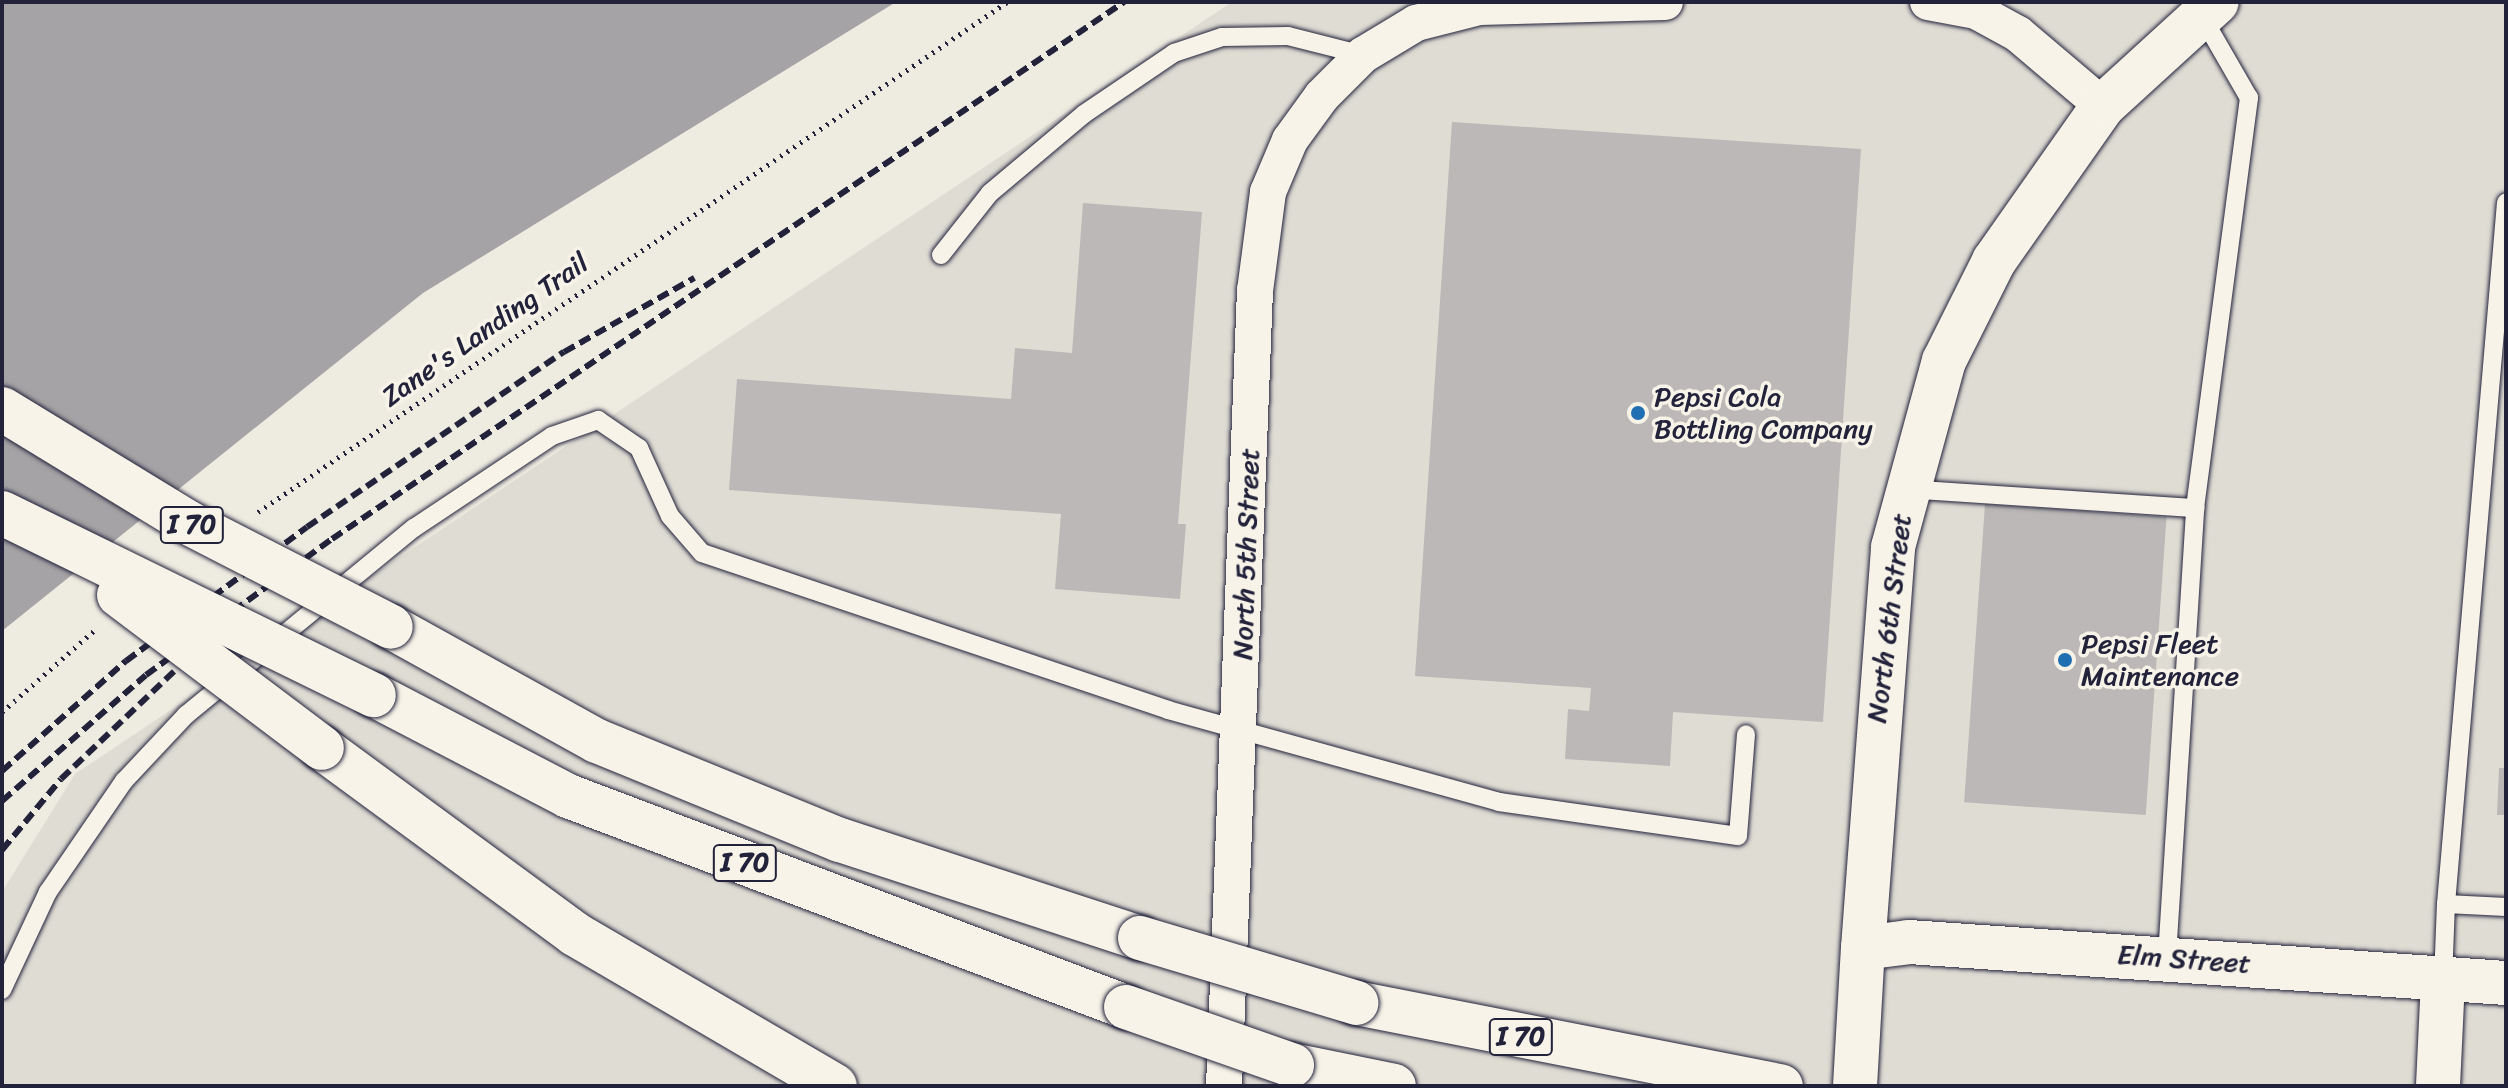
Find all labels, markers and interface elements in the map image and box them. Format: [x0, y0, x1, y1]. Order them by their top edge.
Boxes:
street label: Zane's Landing Trail [375, 246, 595, 414]
place label: Pepsi Cola Bottling Company [1654, 380, 1873, 446]
marker: Pepsi Cola Bottling Company [1629, 404, 1647, 422]
street label: North 5th Street [1226, 447, 1266, 661]
road number: I 70 [158, 503, 226, 547]
street label: North 6th Street [1859, 511, 1919, 725]
place label: Pepsi Fleet Maintenance [2081, 627, 2239, 693]
marker: Pepsi Fleet Maintenance [2056, 651, 2074, 669]
road number: I 70 [711, 841, 779, 885]
street label: Elm Street [2116, 938, 2252, 980]
road number: I 70 [1487, 1015, 1555, 1059]

